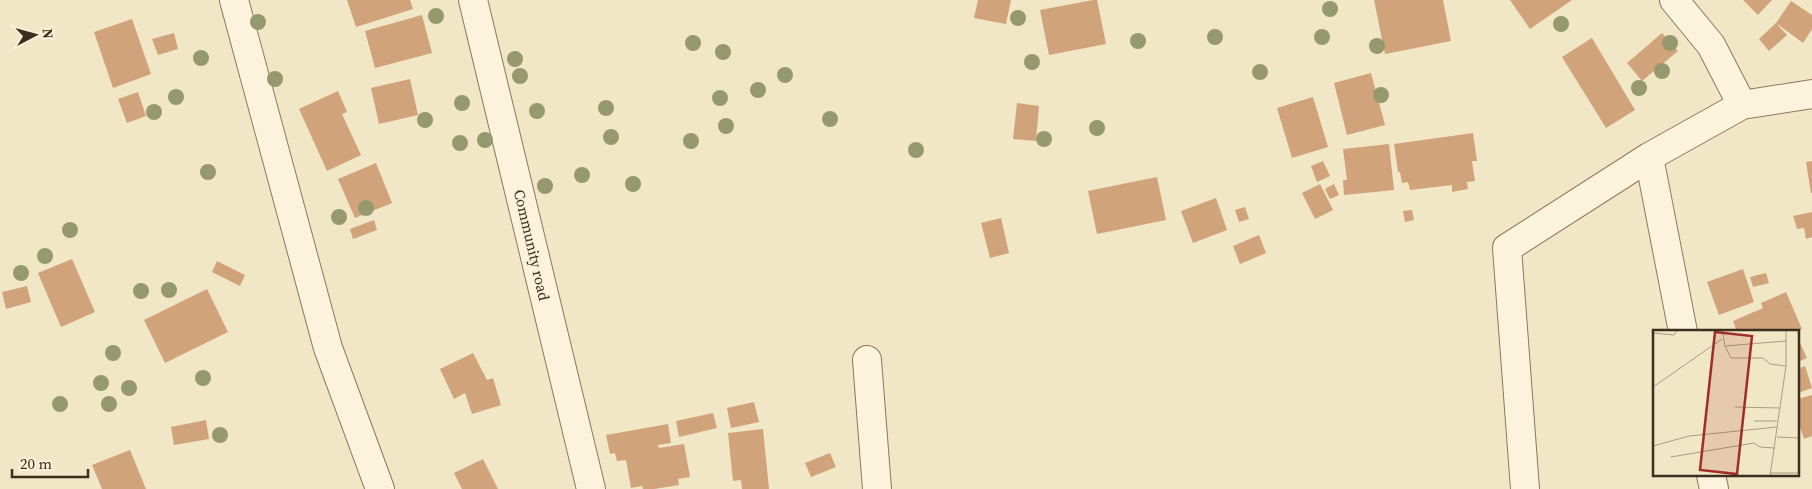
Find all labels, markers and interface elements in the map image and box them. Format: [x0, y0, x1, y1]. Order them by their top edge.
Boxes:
north arrow [10, 10, 60, 60]
text: N [37, 28, 58, 40]
street label: Community road [509, 187, 555, 303]
inset map [1653, 330, 1800, 476]
scale bar [12, 446, 89, 478]
text: 20 m [20, 453, 52, 474]

